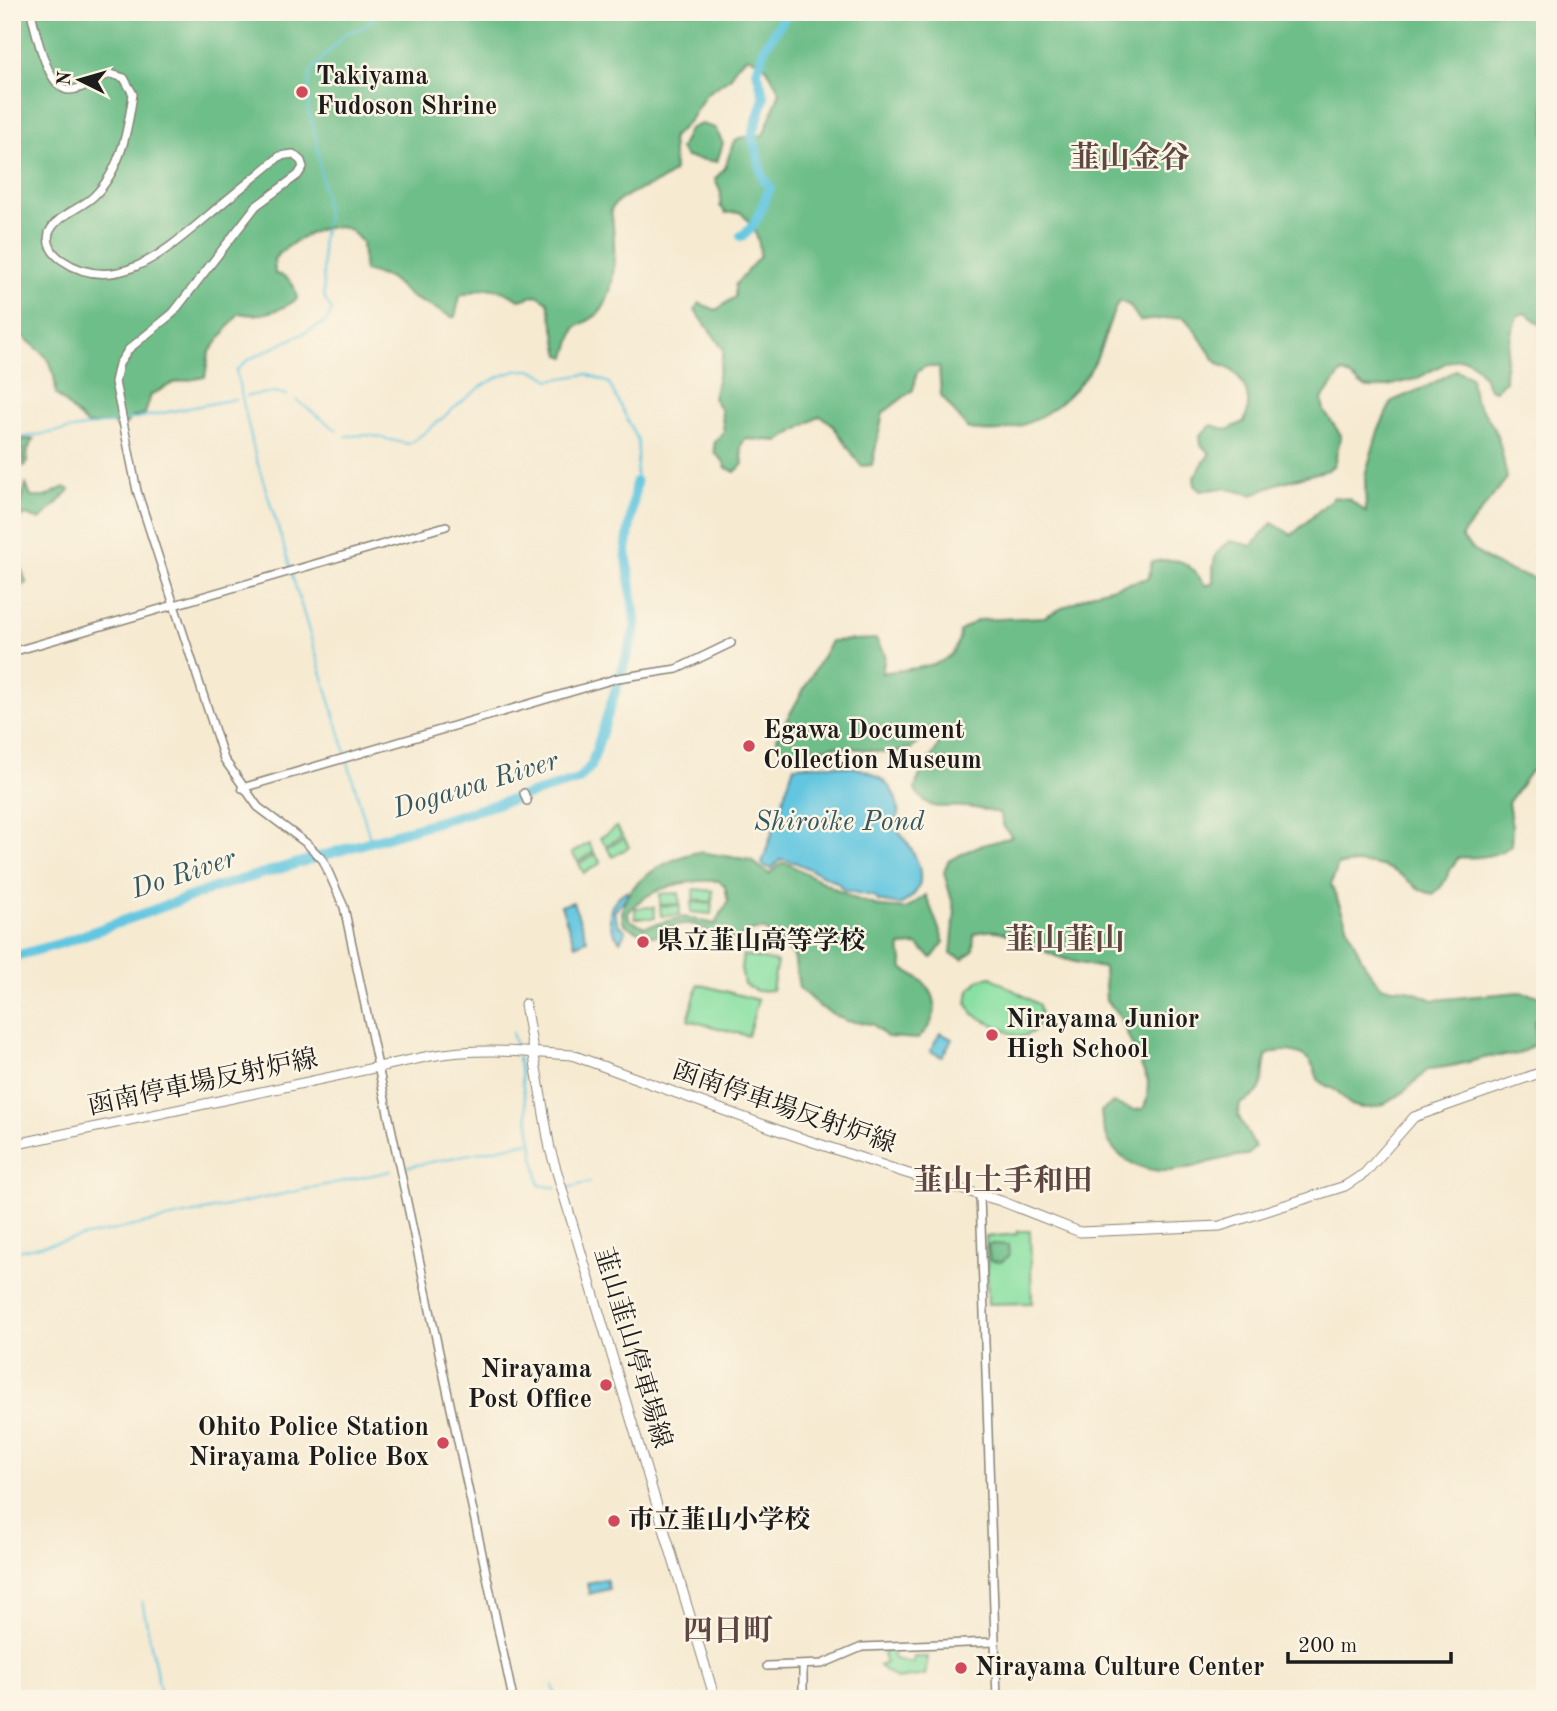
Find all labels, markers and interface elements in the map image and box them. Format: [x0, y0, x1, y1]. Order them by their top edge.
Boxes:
north arrow [46, 46, 116, 116]
place label: Takiyama Fudoson Shrine [316, 64, 497, 120]
text: N [55, 70, 76, 87]
marker: Takiyama Fudoson Shrine [294, 84, 310, 100]
district label: 韮山金谷 [1070, 141, 1190, 174]
place label: Egawa Document Collection Museum [763, 718, 982, 774]
marker: Egawa Document Collection Museum [741, 738, 757, 754]
water label: Dogawa River [389, 747, 563, 825]
water label: Shiroike Pond [754, 809, 924, 837]
water label: Do River [127, 845, 241, 905]
district label: 韮山韮山 [1005, 923, 1125, 956]
place label: 県立韮山高等学校 [657, 926, 865, 955]
marker: 県立韮山高等学校 [635, 934, 651, 950]
place label: Nirayama Junior High School [1006, 1007, 1199, 1063]
marker: Nirayama Junior High School [984, 1027, 1000, 1043]
street label: 函南停車場反射炉線 [85, 1044, 320, 1120]
street label: 函南停車場反射炉線 [669, 1056, 900, 1158]
district label: 韮山土手和田 [913, 1164, 1093, 1197]
street label: 韮山韮山停車場線 [589, 1244, 677, 1451]
place label: Nirayama Post Office [467, 1357, 592, 1413]
marker: Nirayama Post Office [598, 1377, 614, 1393]
place label: Ohito Police Station Nirayama Police Box [189, 1415, 429, 1471]
marker: Ohito Police Station Nirayama Police Box [435, 1435, 451, 1451]
place label: 市立韮山小学校 [628, 1505, 810, 1534]
marker: 市立韮山小学校 [606, 1513, 622, 1529]
district label: 四日町 [683, 1615, 773, 1647]
scale bar [1288, 1620, 1450, 1664]
text: 200 m [1298, 1636, 1357, 1657]
place label: Nirayama Culture Center [975, 1655, 1264, 1681]
marker: Nirayama Culture Center [953, 1660, 969, 1676]

